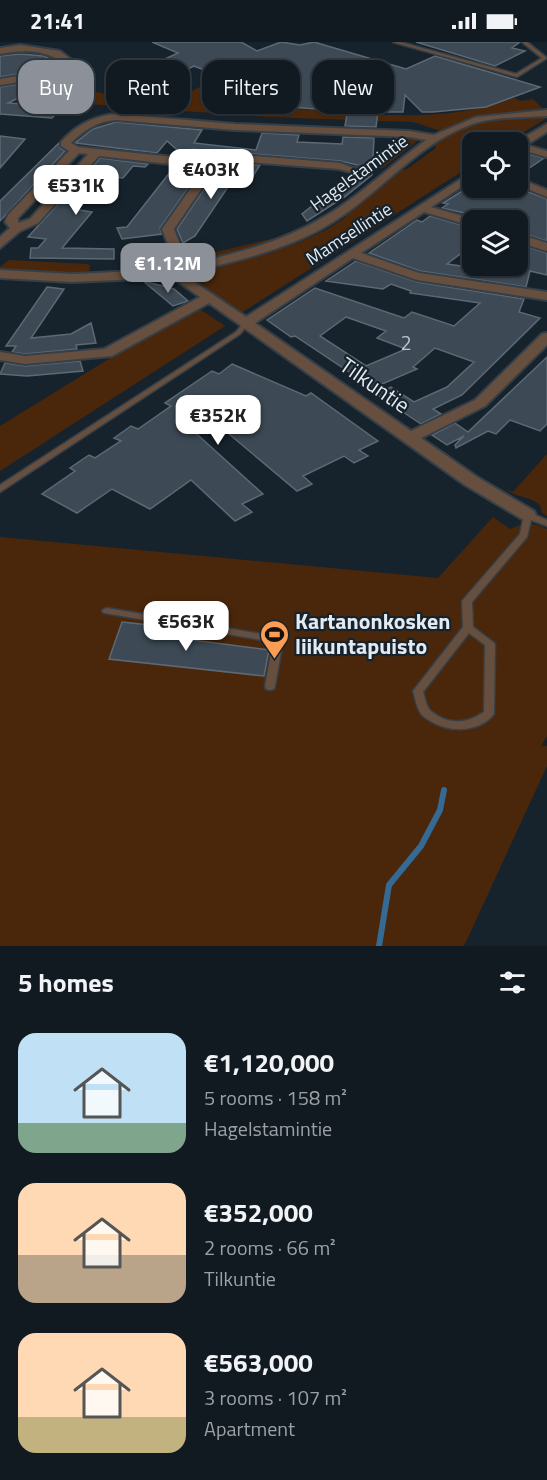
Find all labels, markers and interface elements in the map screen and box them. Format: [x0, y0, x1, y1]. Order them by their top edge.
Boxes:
text: 21:41 [30, 4, 85, 38]
chip: Buy [18, 60, 94, 114]
chip: Rent [106, 60, 190, 114]
chip: Filters [202, 60, 300, 114]
chip: New [312, 60, 394, 114]
street label: Hagelstamintie [304, 128, 413, 217]
map controls [462, 132, 528, 276]
button: locate [462, 132, 528, 198]
pin: €403K [169, 149, 253, 200]
text: €403K [183, 153, 239, 184]
pin: €531K [34, 165, 118, 216]
text: €531K [48, 169, 104, 200]
street label: Mamsellintie [300, 196, 397, 272]
button: layers [462, 210, 528, 276]
pin: €1.12M [119, 243, 217, 294]
text: €1.12M [134, 247, 202, 278]
house number: 2 [400, 327, 412, 358]
street label: Tilkuntie [333, 348, 417, 422]
pin: €352K [176, 395, 260, 446]
text: €352K [190, 399, 246, 430]
pin: €563K [144, 601, 228, 652]
place label: Kartanonkosken liikuntapuisto [295, 604, 450, 663]
text: €563K [158, 605, 214, 636]
sports icon: Kartanonkosken liikuntapuisto [258, 618, 290, 660]
text: 5 homes [18, 963, 114, 1002]
icon: filters [496, 966, 529, 999]
text: €1,120,000 [204, 1043, 334, 1082]
icon: home [66, 1057, 138, 1129]
text: 5 rooms · 158 m² [204, 1082, 347, 1113]
text: Hagelstamintie [204, 1113, 332, 1144]
text: €352,000 [204, 1193, 313, 1232]
icon: home [66, 1207, 138, 1279]
text: 2 rooms · 66 m² [204, 1232, 336, 1263]
text: Tilkuntie [204, 1263, 276, 1294]
text: €563,000 [204, 1343, 313, 1382]
icon: home [66, 1357, 138, 1429]
text: 3 rooms · 107 m² [204, 1382, 347, 1413]
text: Apartment [204, 1413, 295, 1444]

